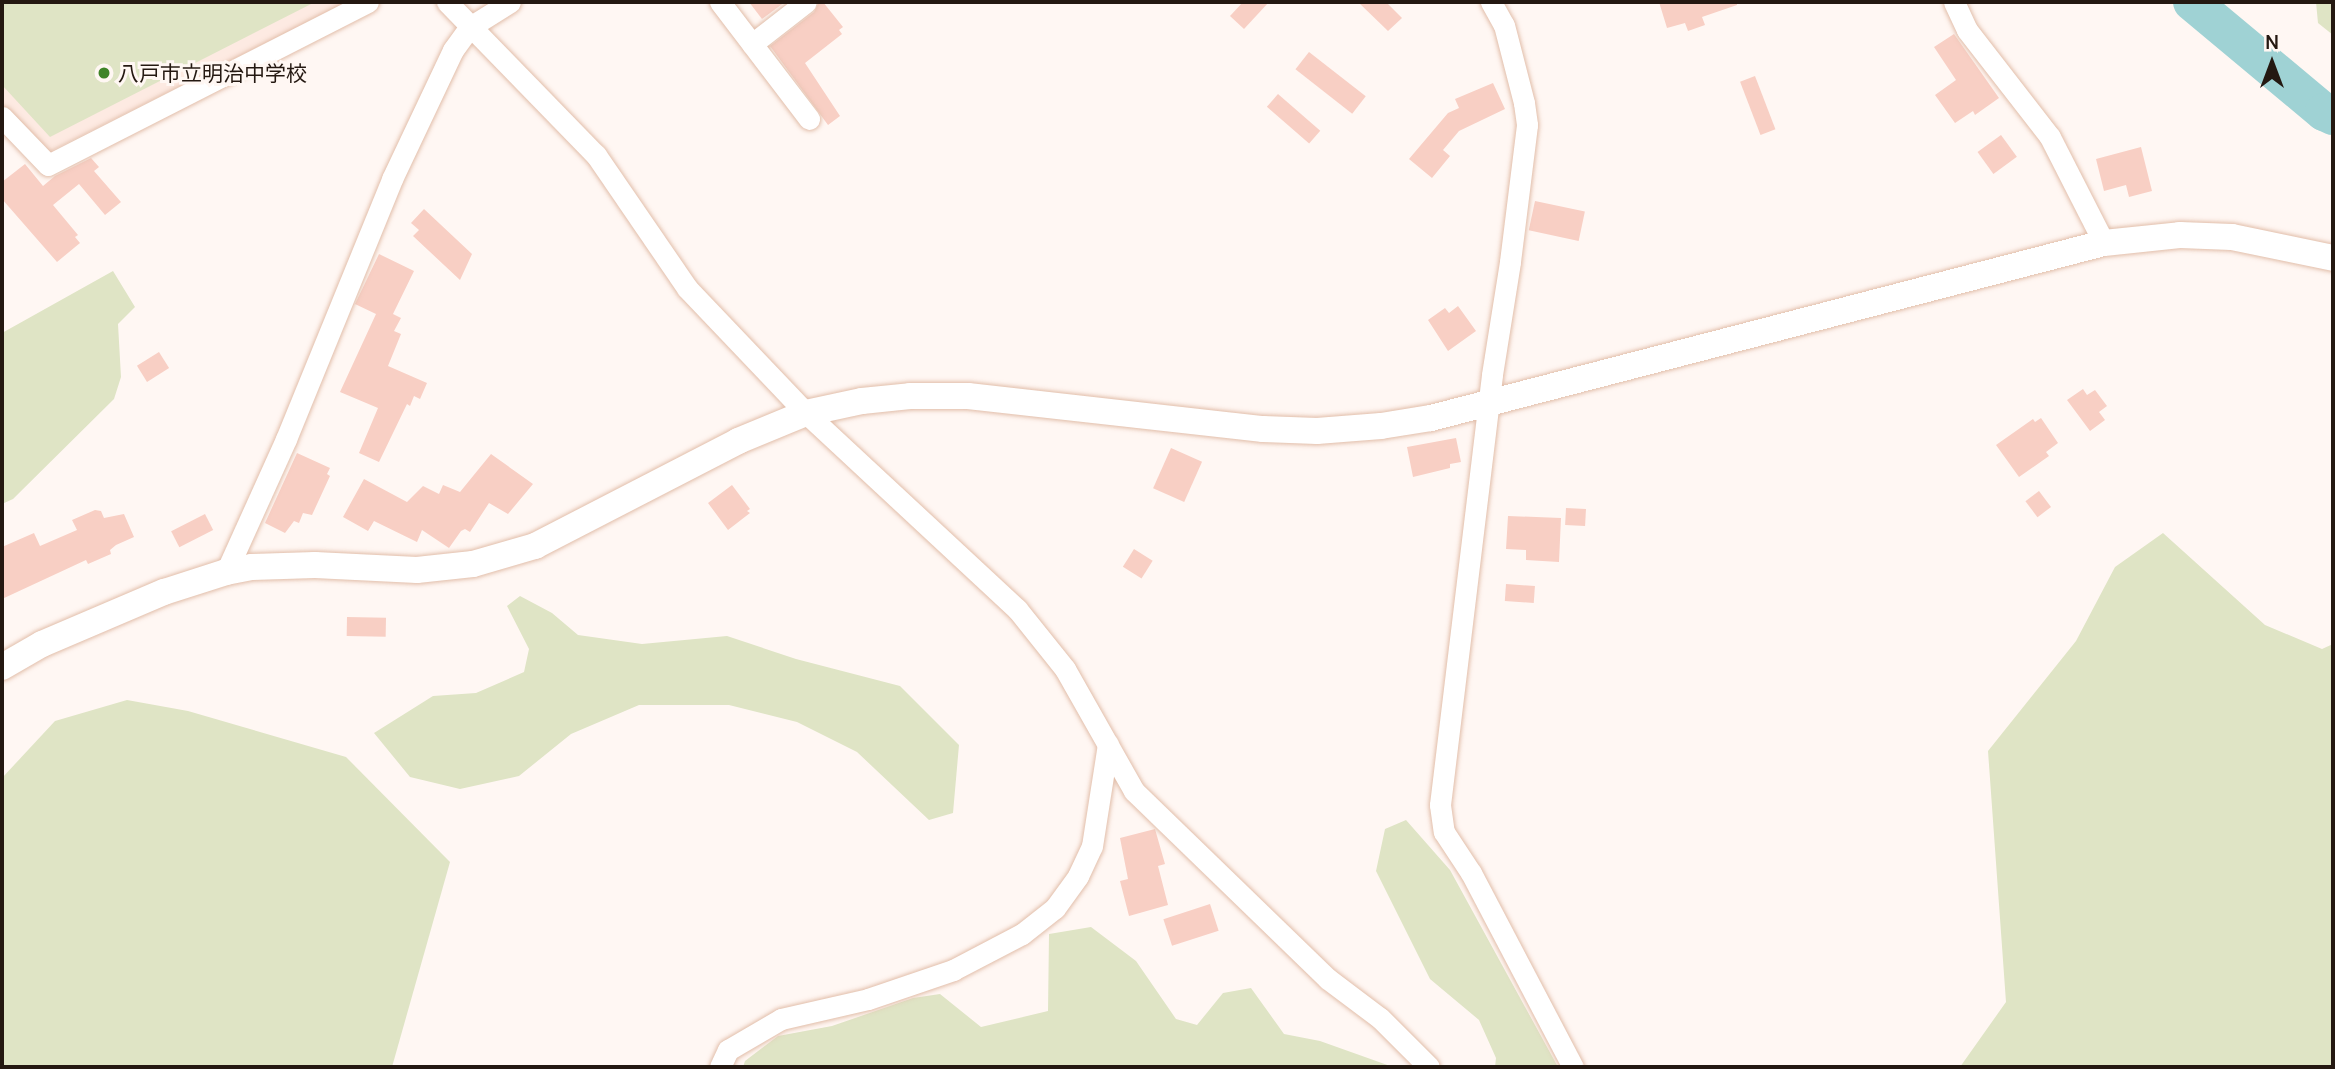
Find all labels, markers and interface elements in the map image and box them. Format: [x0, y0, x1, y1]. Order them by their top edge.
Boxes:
north arrow [2237, 28, 2307, 98]
text: N [2265, 29, 2279, 55]
place label: 八戸市立明治中学校 [118, 60, 307, 86]
marker: 八戸市立明治中学校 [96, 65, 112, 81]

